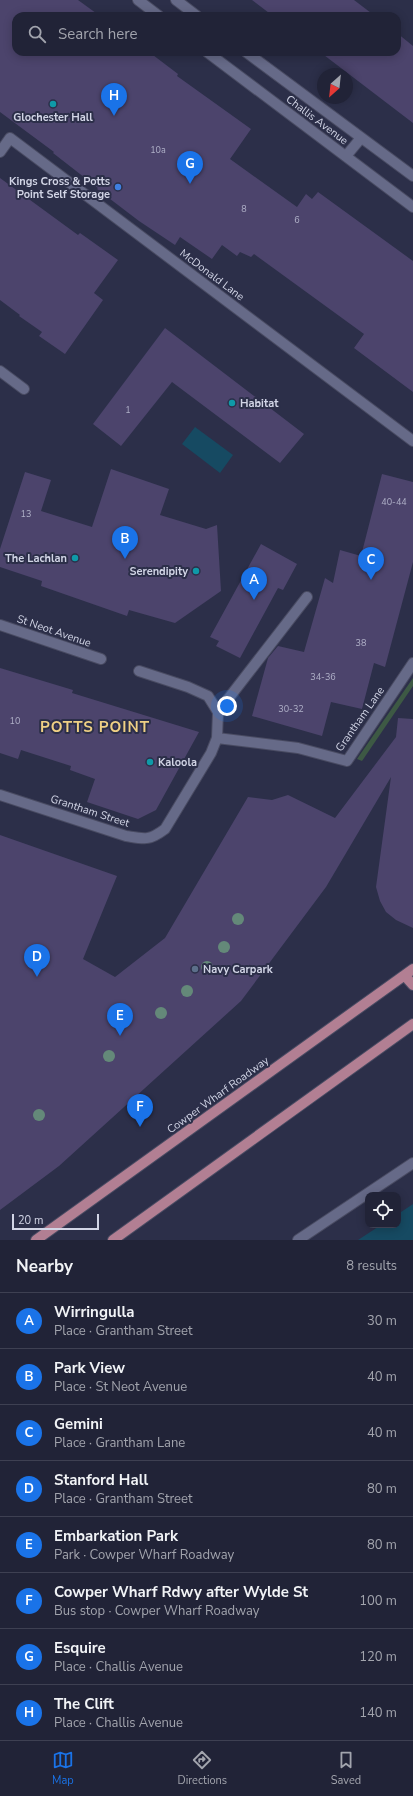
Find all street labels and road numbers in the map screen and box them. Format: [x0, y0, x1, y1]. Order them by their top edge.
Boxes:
street label: Challis Avenue [283, 92, 351, 148]
street label: McDonald Lane [177, 246, 247, 304]
street label: St Neot Avenue [15, 611, 93, 651]
street label: Grantham Lane [332, 683, 388, 754]
street label: Grantham Street [49, 791, 132, 831]
street label: Cowper Wharf Roadway [164, 1053, 272, 1137]

